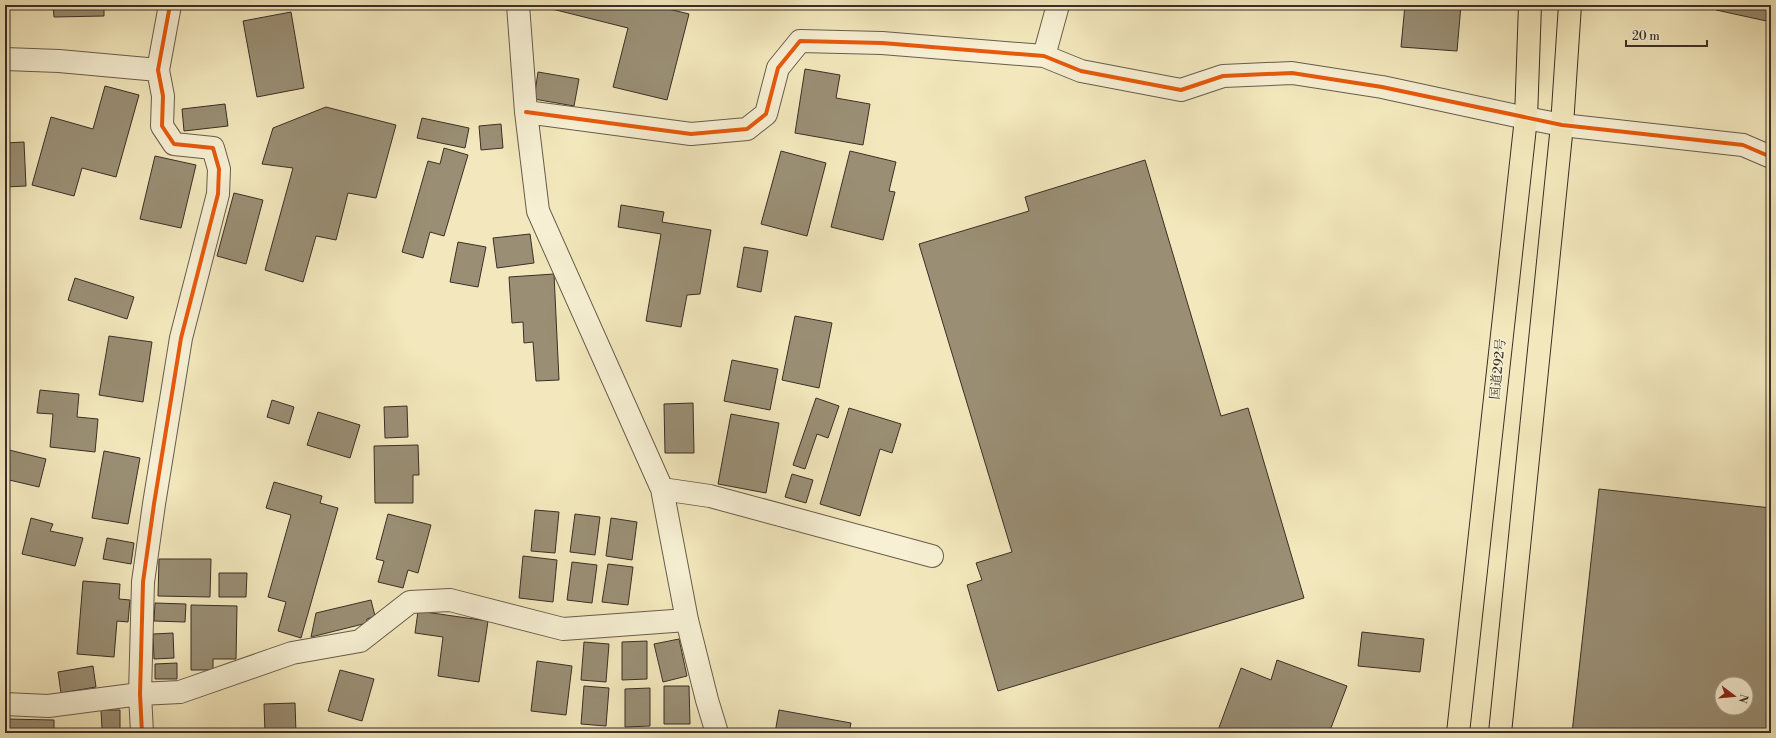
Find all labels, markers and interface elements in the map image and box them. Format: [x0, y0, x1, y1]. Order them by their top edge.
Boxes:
scale bar [1626, 22, 1707, 48]
text: 20 m [1632, 29, 1660, 44]
street label: 国道292号 [1487, 337, 1509, 401]
north arrow [1714, 676, 1754, 716]
text: N [1735, 692, 1751, 705]

